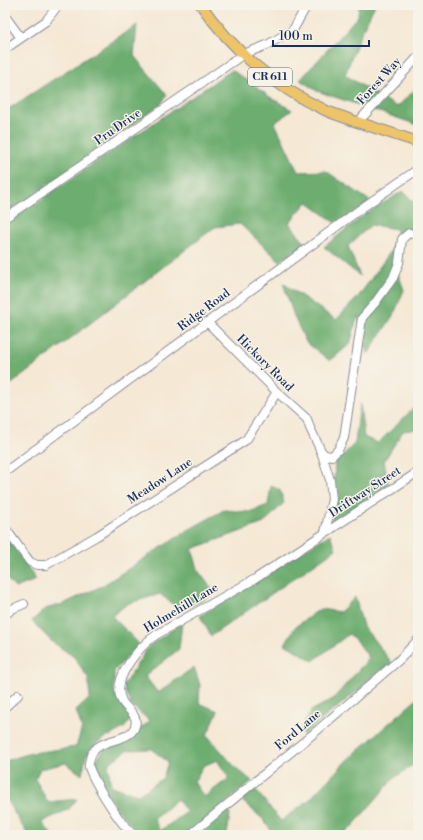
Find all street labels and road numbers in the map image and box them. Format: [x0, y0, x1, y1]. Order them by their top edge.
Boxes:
street label: Forest Way [354, 54, 404, 108]
road number: CR 611 [248, 68, 292, 86]
street label: Pru Drive [92, 105, 144, 149]
street label: Ridge Road [175, 285, 233, 335]
street label: Hickory Road [233, 331, 297, 395]
street label: Meadow Lane [125, 455, 195, 507]
street label: Driftway Street [326, 463, 404, 521]
street label: Holmehill Lane [141, 580, 221, 636]
street label: Ford Lane [272, 706, 324, 754]

